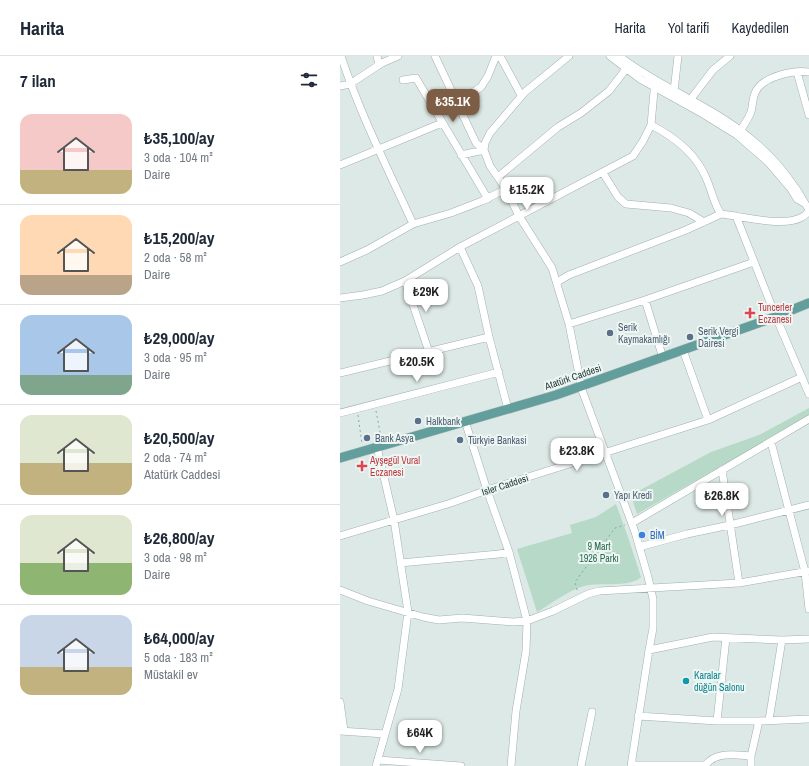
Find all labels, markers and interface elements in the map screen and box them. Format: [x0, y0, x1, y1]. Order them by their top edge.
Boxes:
text: Harita [20, 15, 64, 41]
text: Harita [614, 19, 646, 37]
text: Yol tarifi [668, 19, 710, 37]
text: Kaydedilen [732, 19, 789, 37]
text: 7 ilan [20, 69, 56, 92]
icon: filters [298, 69, 320, 91]
pin: ₺35.1K [420, 89, 486, 123]
text: ₺35.1K [436, 93, 470, 110]
text: ₺35,100/ay [144, 126, 215, 149]
icon: home [52, 130, 100, 178]
text: 3 oda · 104 m² [144, 149, 213, 166]
text: Daire [144, 166, 170, 183]
pin: ₺15.2K [494, 177, 560, 211]
text: ₺15.2K [510, 181, 544, 198]
text: ₺15,200/ay [144, 226, 215, 249]
icon: home [52, 231, 100, 279]
text: 2 oda · 58 m² [144, 249, 207, 266]
text: Daire [144, 266, 170, 283]
pin: ₺29K [402, 279, 450, 313]
text: ₺29K [413, 283, 439, 300]
place label: Tuncerler Eczanesi [758, 301, 792, 326]
marker: Tuncerler Eczanesi [745, 308, 755, 318]
place label: Serik Kaymakamlığı [618, 321, 670, 346]
place label: Serik Vergi Dairesi [698, 325, 739, 350]
text: ₺29,000/ay [144, 326, 215, 349]
marker: Serik Kaymakamlığı [605, 328, 615, 338]
icon: home [52, 331, 100, 379]
marker: Serik Vergi Dairesi [685, 332, 695, 342]
text: 3 oda · 95 m² [144, 349, 207, 366]
pin: ₺20.5K [384, 349, 450, 383]
text: ₺20.5K [400, 353, 434, 370]
street label: Atatürk Caddesi [542, 361, 603, 393]
text: Daire [144, 366, 170, 383]
place label: Halkbank [426, 415, 461, 428]
marker: Halkbank [413, 416, 423, 426]
text: ₺20,500/ay [144, 426, 215, 449]
icon: home [52, 431, 100, 479]
place label: Bank Asya [375, 432, 414, 445]
marker: Bank Asya [362, 433, 372, 443]
place label: Türkyie Bankasi [468, 434, 527, 447]
marker: Türkyie Bankasi [455, 435, 465, 445]
pin: ₺23.8K [544, 438, 610, 472]
text: ₺23.8K [560, 442, 594, 459]
text: 2 oda · 74 m² [144, 449, 207, 466]
place label: Ayşegül Vural Eczanesi [369, 454, 420, 479]
marker: Ayşegül Vural Eczanesi [357, 461, 367, 471]
text: Atatürk Caddesi [144, 466, 220, 483]
street label: Isler Caddesi [480, 471, 530, 499]
pin: ₺26.8K [689, 483, 755, 517]
text: ₺26.8K [705, 487, 739, 504]
place label: Yapı Kredi [614, 489, 652, 502]
marker: Yapı Kredi [601, 490, 611, 500]
text: ₺26,800/ay [144, 526, 215, 549]
place label: BİM [650, 529, 665, 542]
marker: BİM [637, 530, 647, 540]
icon: home [52, 531, 100, 579]
park label: 9 Mart 1926 Parkı [579, 540, 619, 565]
text: 3 oda · 98 m² [144, 549, 207, 566]
text: Daire [144, 566, 170, 583]
text: ₺64,000/ay [144, 626, 215, 649]
icon: home [52, 631, 100, 679]
text: 5 oda · 183 m² [144, 649, 213, 666]
text: Müstakil ev [144, 666, 198, 683]
place label: Karalar düğün Salonu [694, 669, 745, 694]
marker: Karalar düğün Salonu [681, 676, 691, 686]
pin: ₺64K [396, 720, 444, 754]
text: ₺64K [407, 724, 433, 741]

